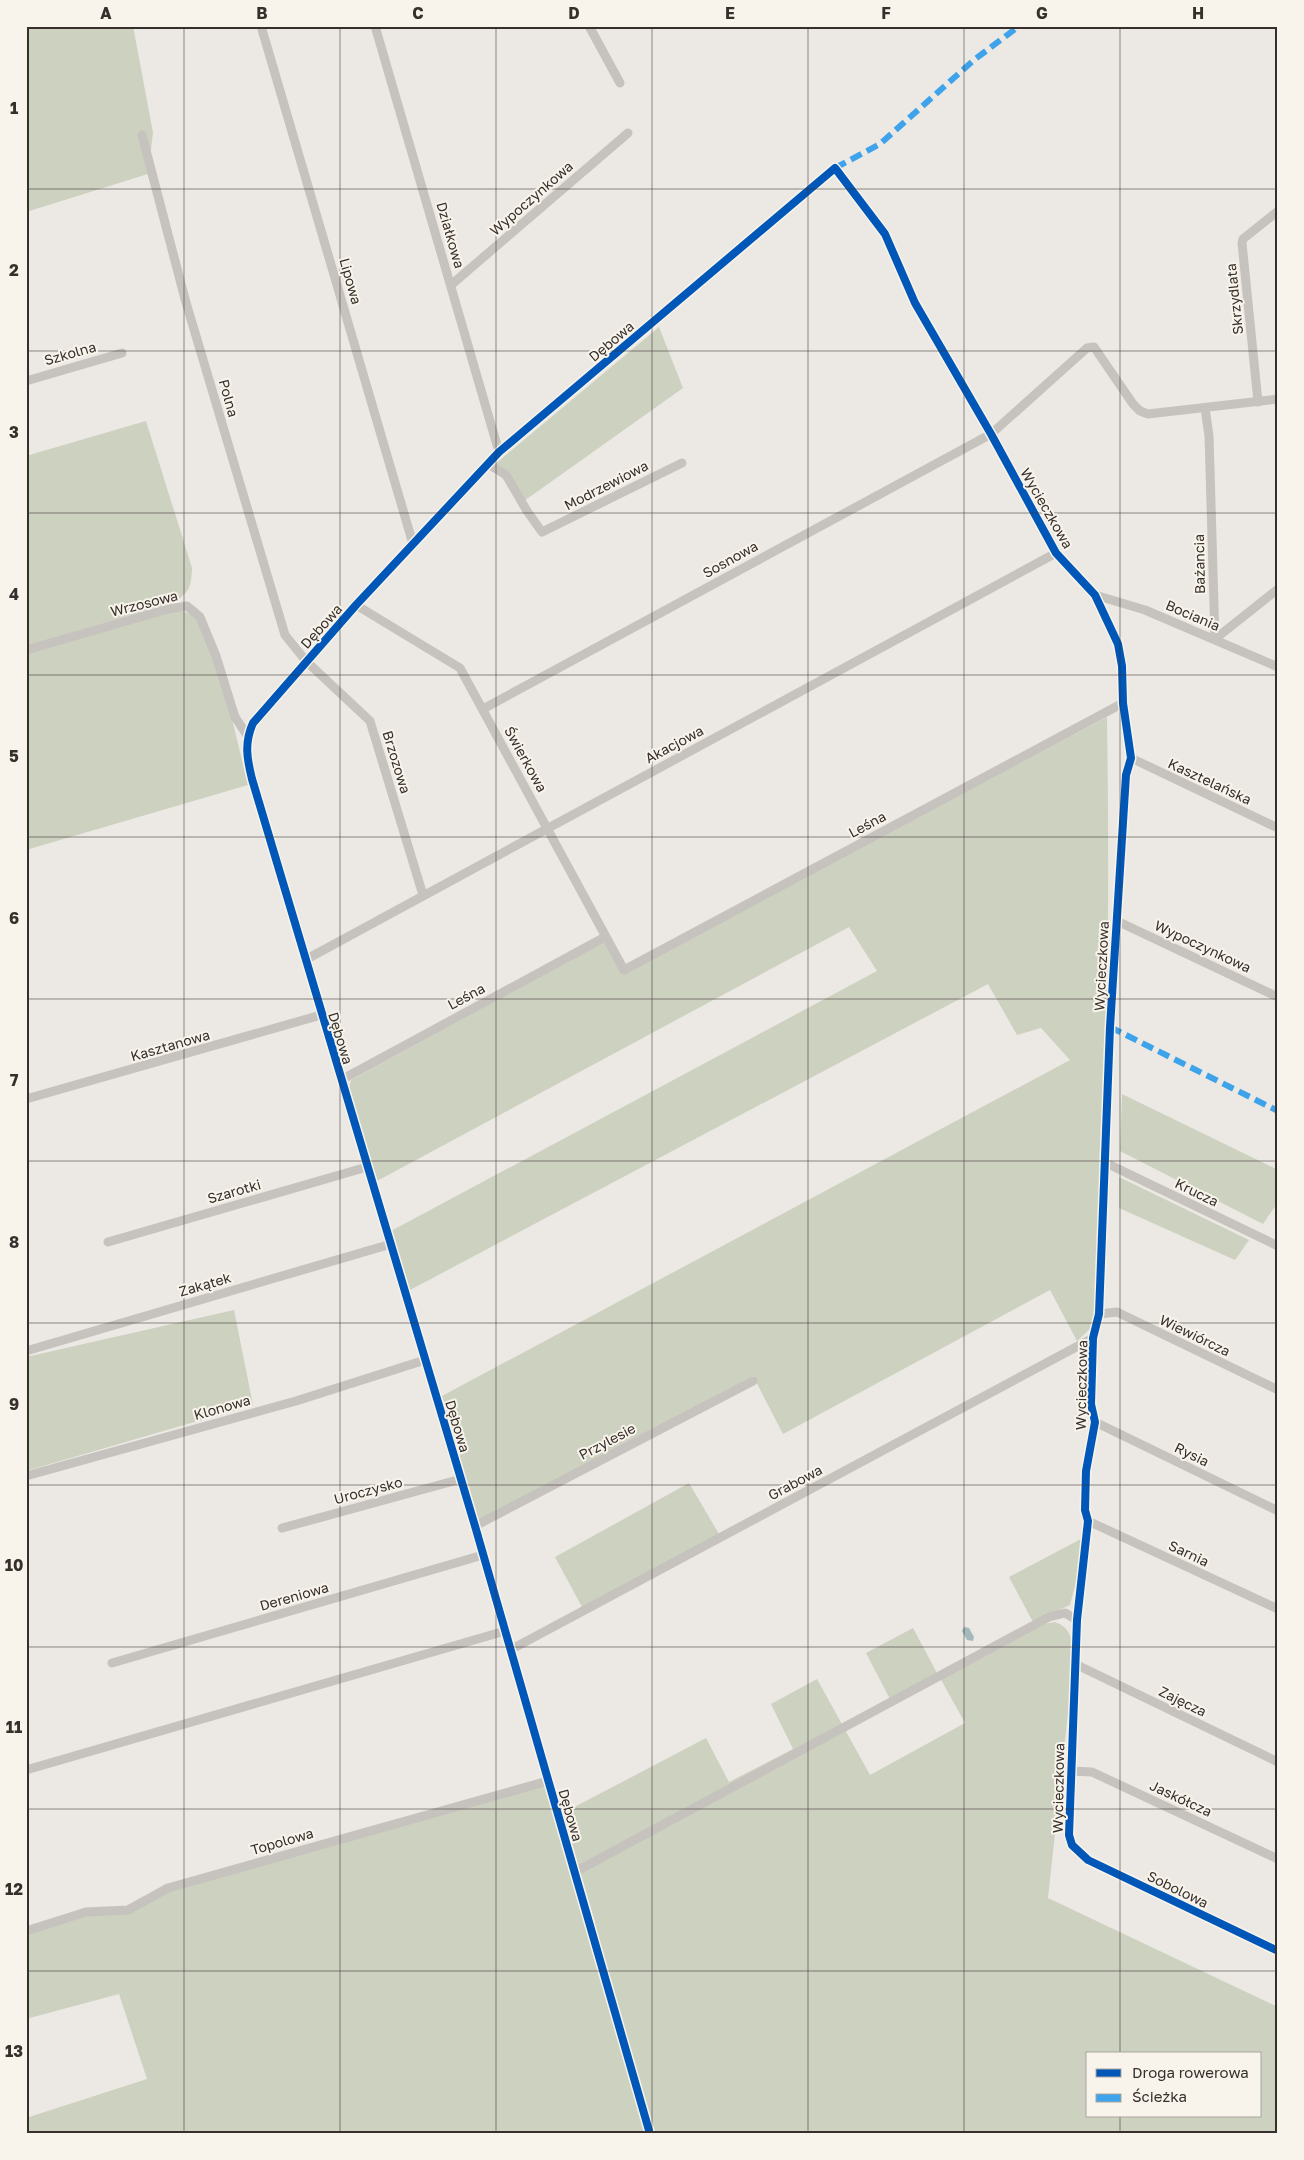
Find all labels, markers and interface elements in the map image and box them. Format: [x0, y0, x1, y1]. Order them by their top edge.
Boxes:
text: A [100, 3, 112, 23]
text: B [256, 3, 268, 23]
text: C [412, 3, 424, 23]
text: D [568, 3, 580, 23]
text: E [725, 3, 735, 23]
text: F [881, 3, 891, 23]
text: G [1036, 3, 1048, 23]
text: H [1192, 3, 1204, 23]
text: 1 [10, 98, 18, 118]
street label: Wypoczynkowa [486, 157, 576, 239]
street label: Działkowa [433, 200, 469, 270]
street label: Lipowa [336, 256, 366, 306]
text: 2 [9, 260, 19, 280]
street label: Skrzydlata [1222, 262, 1246, 336]
street label: Dębowa [585, 317, 637, 365]
street label: Szkolna [42, 338, 98, 368]
street label: Polna [216, 377, 242, 419]
text: 3 [9, 422, 19, 442]
street label: Modrzewiowa [561, 457, 651, 513]
street label: Wycieczkowa [1017, 465, 1077, 551]
street label: Bażancia [1190, 534, 1208, 594]
street label: Sosnowa [699, 537, 761, 581]
text: 4 [9, 584, 19, 604]
street label: Wrzosowa [108, 586, 180, 620]
street label: Bociania [1163, 596, 1223, 634]
street label: Dębowa [297, 600, 345, 652]
street label: Akacjowa [642, 722, 706, 766]
street label: Świerkowa [501, 723, 551, 795]
street label: Brzozowa [379, 728, 415, 796]
text: 5 [9, 746, 19, 766]
street label: Kasztelańska [1166, 754, 1254, 808]
street label: Leśna [845, 807, 889, 841]
text: 6 [9, 908, 19, 928]
street label: Wypoczynkowa [1152, 916, 1254, 976]
street label: Wycieczkowa [1090, 921, 1112, 1011]
street label: Leśna [444, 979, 488, 1013]
street label: Dębowa [325, 1010, 357, 1066]
street label: Kasztanowa [128, 1026, 212, 1064]
text: 7 [10, 1070, 19, 1090]
street label: Krucza [1172, 1174, 1222, 1210]
street label: Szarotki [205, 1175, 263, 1207]
text: 8 [9, 1232, 19, 1252]
street label: Zakątek [177, 1268, 233, 1300]
street label: Wiewiórcza [1157, 1311, 1233, 1359]
street label: Wycieczkowa [1072, 1340, 1090, 1430]
street label: Klonowa [192, 1391, 252, 1423]
text: 9 [9, 1394, 19, 1414]
street label: Dębowa [442, 1398, 474, 1454]
street label: Przylesie [576, 1419, 638, 1463]
street label: Rysia [1172, 1438, 1212, 1470]
street label: Grabowa [765, 1461, 825, 1503]
street label: Uroczysko [332, 1473, 404, 1507]
street label: Sarnia [1166, 1536, 1212, 1570]
text: 10 [5, 1555, 23, 1575]
street label: Dereniowa [258, 1578, 330, 1614]
street label: Zajęcza [1156, 1682, 1210, 1720]
text: 11 [6, 1717, 22, 1737]
street label: Wycieczkowa [1049, 1743, 1067, 1833]
street label: Jaskółcza [1147, 1776, 1215, 1820]
street label: Dębowa [555, 1787, 587, 1843]
street label: Topolowa [249, 1824, 315, 1858]
street label: Sobolowa [1145, 1867, 1211, 1911]
text: 12 [5, 1879, 23, 1899]
text: 13 [5, 2041, 23, 2061]
legend [1086, 2052, 1262, 2118]
text: Droga rowerowa [1132, 2063, 1249, 2081]
text: Ścieżka [1132, 2087, 1187, 2105]

